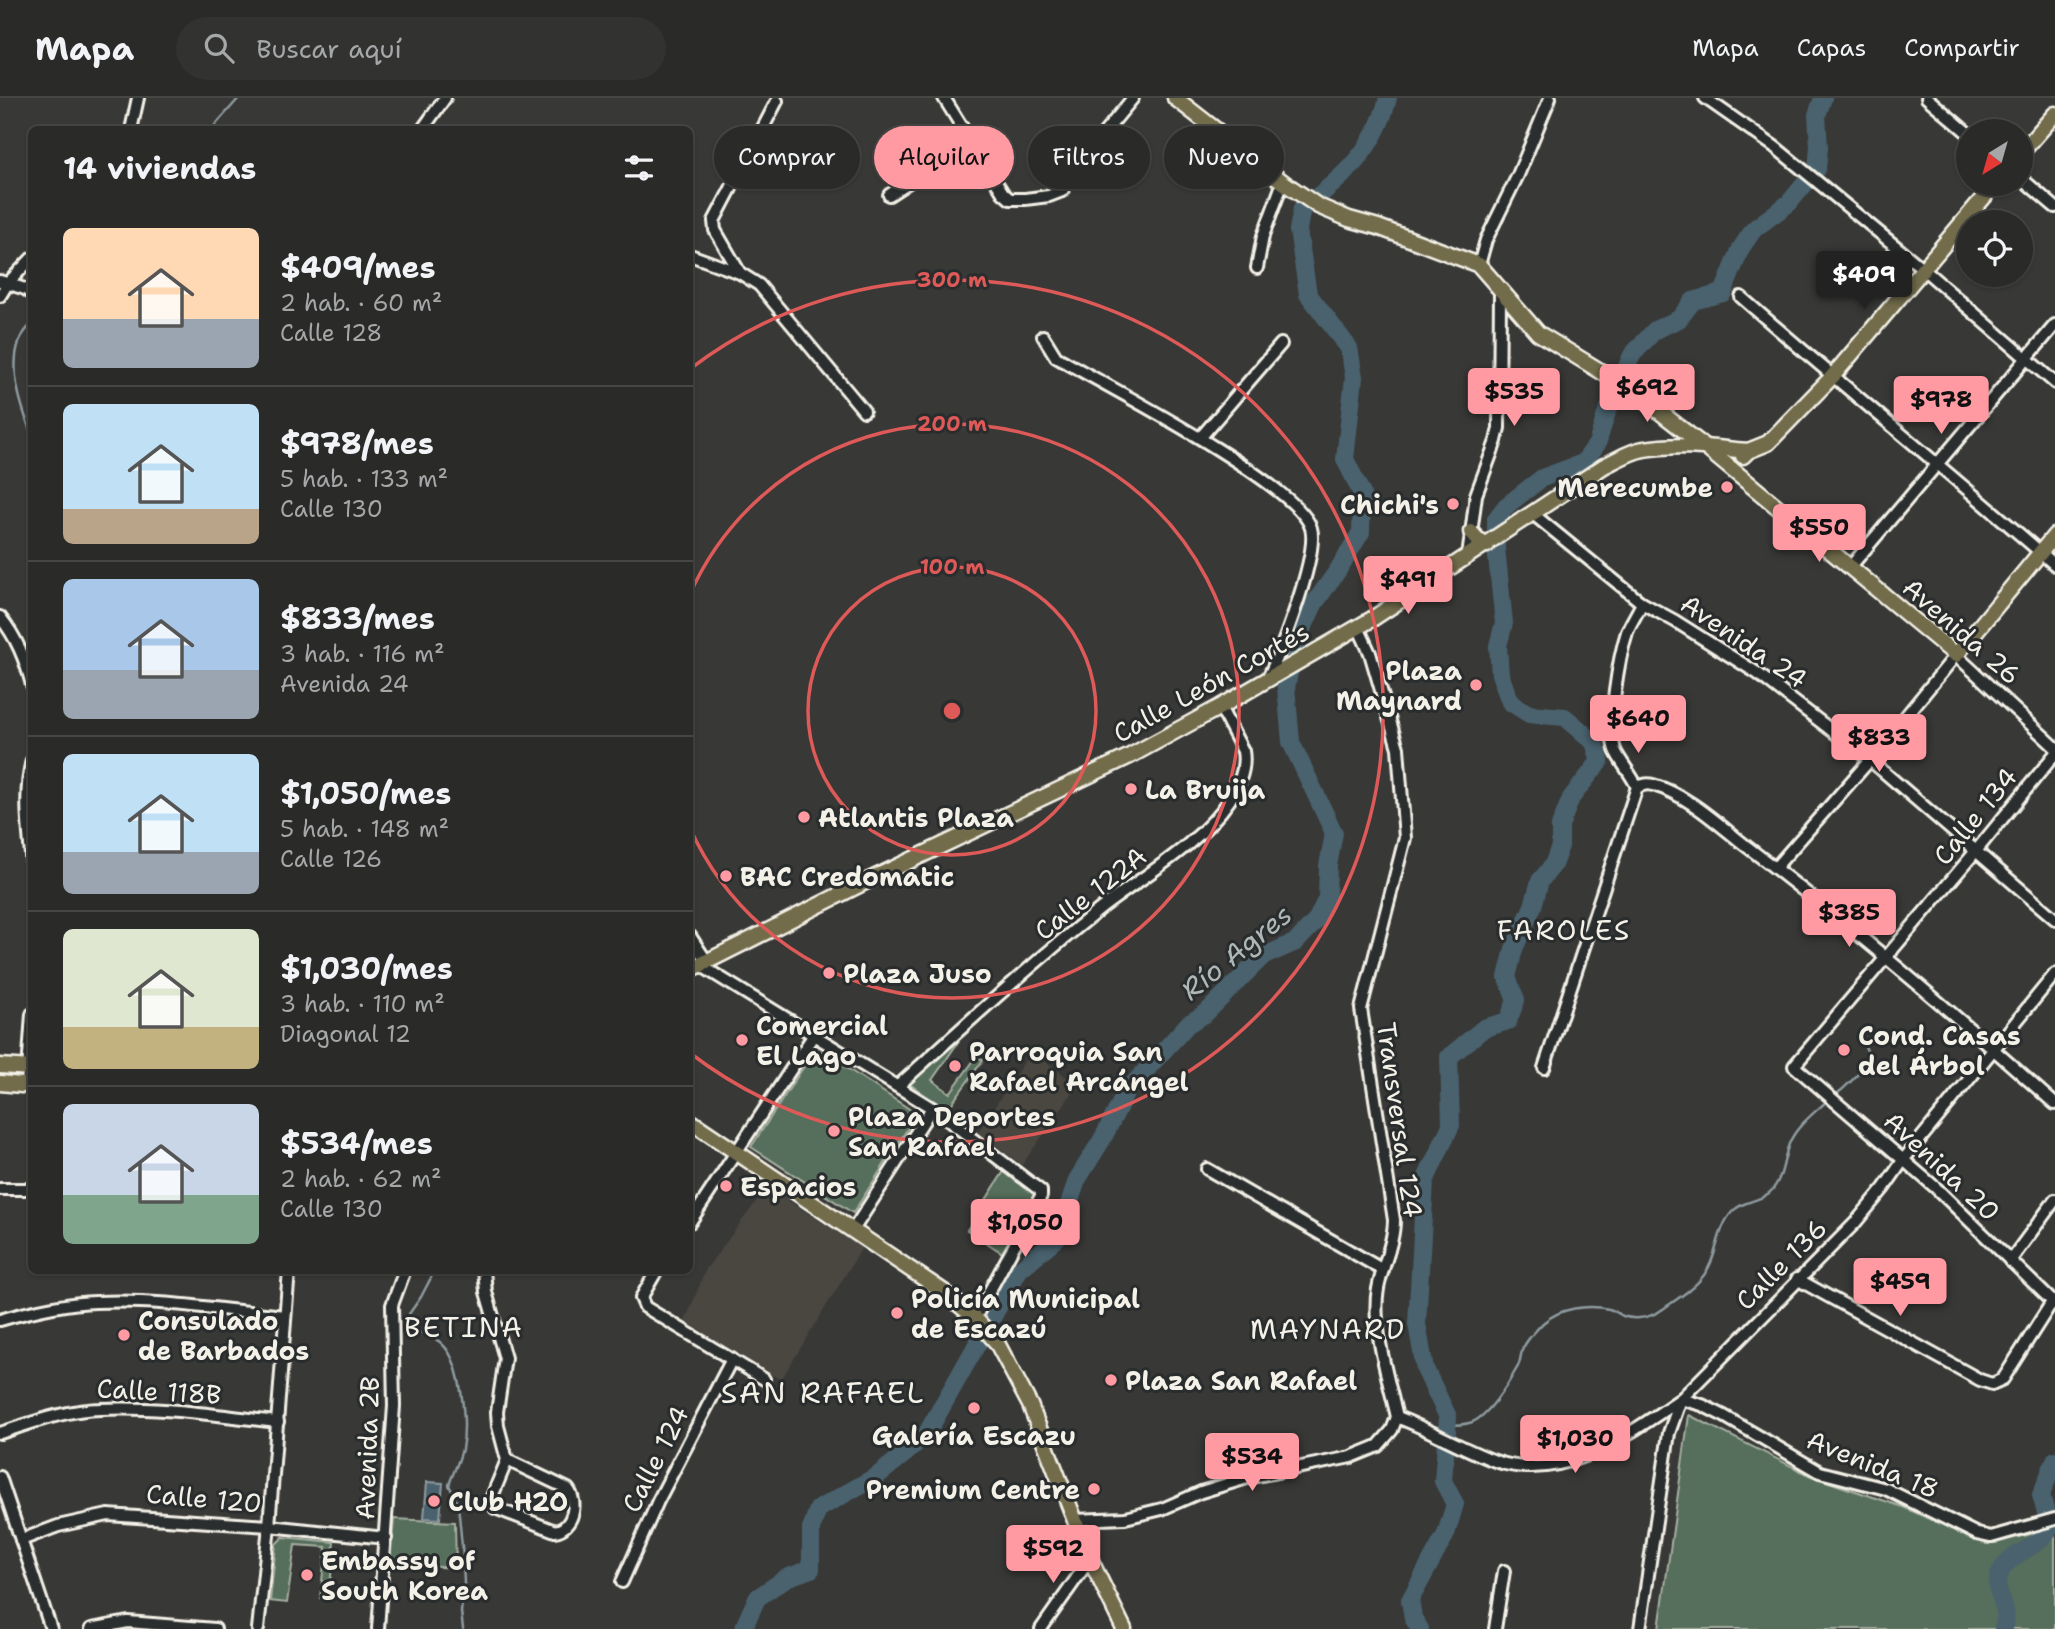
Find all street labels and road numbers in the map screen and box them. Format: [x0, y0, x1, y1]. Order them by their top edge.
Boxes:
street label: Avenida 26 [1895, 570, 2029, 692]
street label: Avenida 24 [1674, 586, 1814, 696]
street label: Calle León Cortés [1107, 614, 1315, 750]
street label: Calle 134 [1925, 760, 2025, 872]
street label: Calle 122A [1027, 838, 1153, 948]
street label: Transversal 124 [1369, 1020, 1431, 1220]
street label: Avenida 20 [1877, 1103, 2007, 1229]
street label: Calle 136 [1728, 1211, 1834, 1317]
street label: Calle 118B [96, 1370, 222, 1412]
street label: Avenida 2B [347, 1376, 387, 1520]
street label: Calle 124 [613, 1400, 697, 1518]
street label: Avenida 18 [1802, 1422, 1944, 1506]
street label: Calle 120 [145, 1476, 263, 1520]

